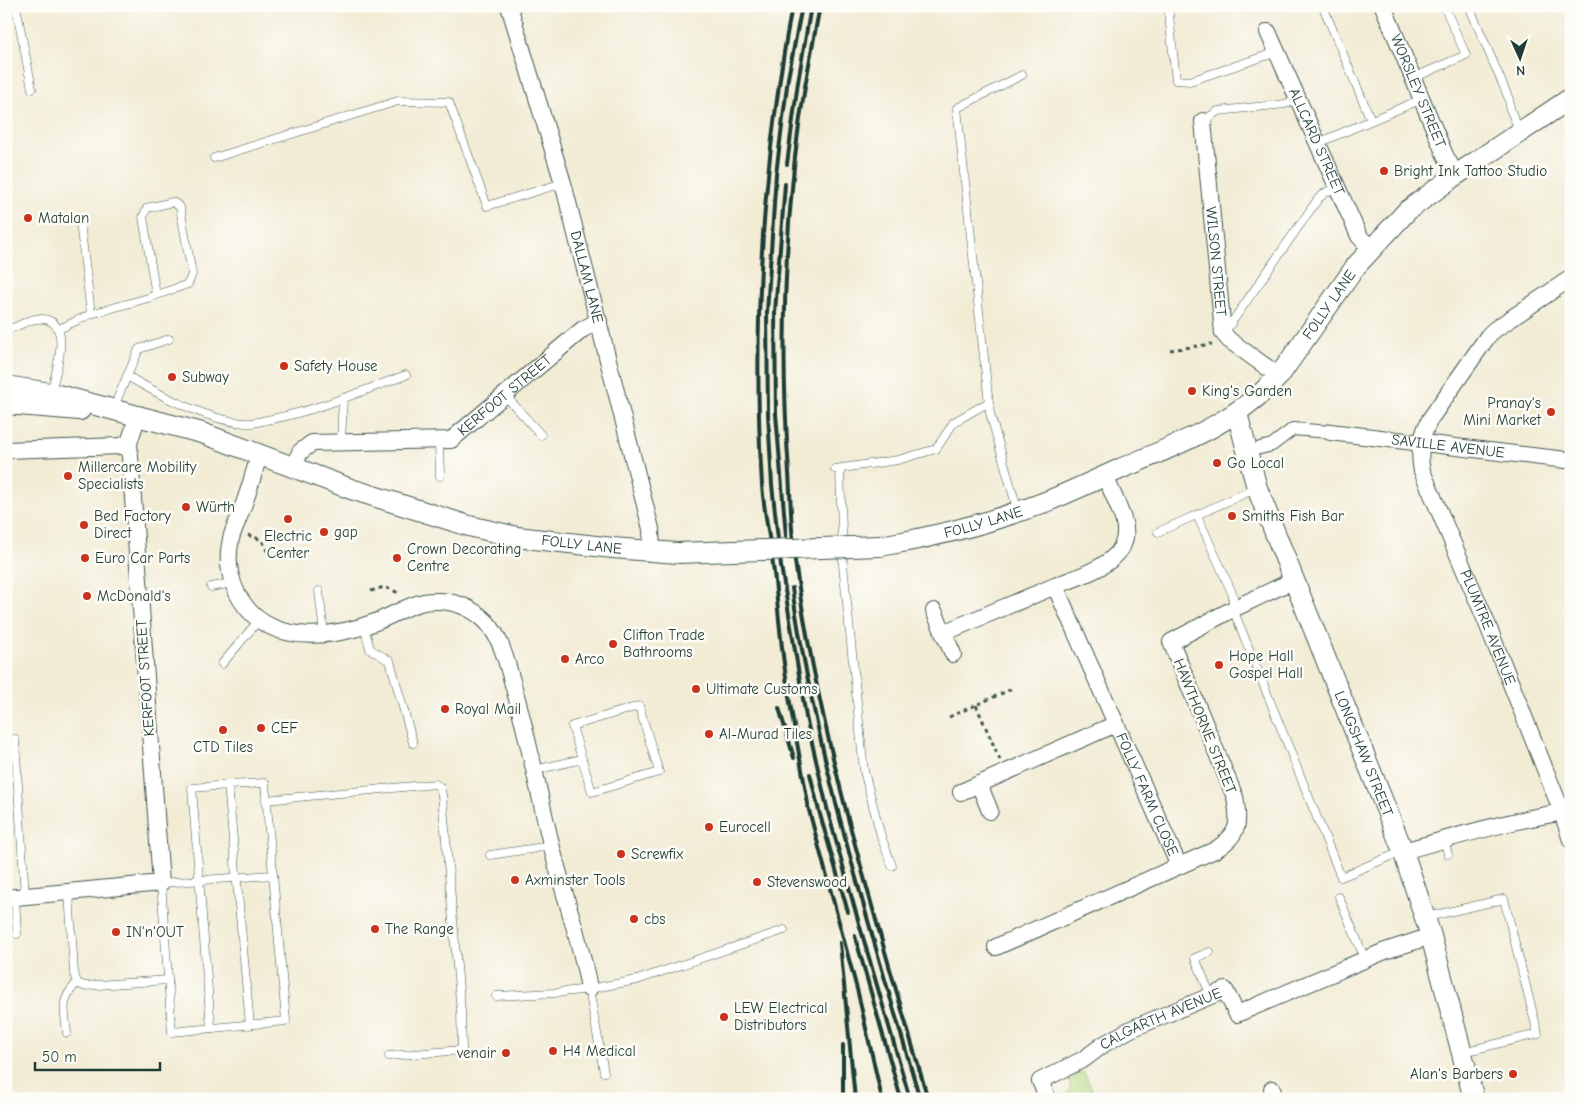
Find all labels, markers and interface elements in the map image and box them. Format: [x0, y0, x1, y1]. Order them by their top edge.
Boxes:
street label: WORSLEY STREET [1387, 32, 1450, 150]
north arrow [1494, 32, 1544, 82]
text: N [1516, 62, 1526, 79]
street label: ALLCARD STREET [1285, 85, 1349, 198]
place label: Bright Ink Tattoo Studio [1394, 162, 1547, 180]
marker: Bright Ink Tattoo Studio [1378, 165, 1390, 177]
street label: WILSON STREET [1202, 206, 1230, 317]
place label: Matalan [38, 209, 89, 227]
marker: Matalan [22, 212, 34, 224]
street label: DALLAM LANE [567, 229, 607, 325]
street label: FOLLY LANE [1298, 266, 1360, 343]
street label: KERFOOT STREET [454, 350, 555, 440]
place label: Safety House [294, 357, 378, 375]
marker: Safety House [278, 360, 290, 372]
place label: Subway [182, 368, 229, 386]
marker: Subway [166, 371, 178, 383]
place label: King's Garden [1202, 382, 1292, 400]
marker: King's Garden [1186, 385, 1198, 397]
place label: Pranay's Mini Market [1463, 394, 1542, 429]
marker: Pranay's Mini Market [1545, 406, 1557, 418]
street label: SAVILLE AVENUE [1391, 430, 1506, 462]
place label: Go Local [1227, 454, 1284, 472]
marker: Go Local [1211, 457, 1223, 469]
place label: Millercare Mobility Specialists [78, 458, 197, 493]
marker: Millercare Mobility Specialists [62, 470, 74, 482]
place label: Würth [196, 498, 235, 516]
marker: Würth [180, 501, 192, 513]
street label: FOLLY LANE [942, 502, 1025, 542]
place label: Bed Factory Direct [94, 507, 171, 542]
place label: Smiths Fish Bar [1242, 507, 1344, 525]
marker: Smiths Fish Bar [1226, 510, 1238, 522]
marker: Electric Center [282, 513, 294, 525]
marker: Bed Factory Direct [78, 519, 90, 531]
place label: gap [334, 523, 358, 541]
marker: gap [318, 526, 330, 538]
place label: Electric Center [264, 527, 312, 562]
street label: FOLLY LANE [541, 531, 623, 558]
place label: Crown Decorating Centre [407, 540, 521, 575]
place label: Euro Car Parts [95, 549, 190, 567]
marker: Euro Car Parts [79, 552, 91, 564]
marker: Crown Decorating Centre [391, 552, 403, 564]
street label: PLUMTRE AVENUE [1456, 567, 1519, 687]
place label: McDonald's [97, 587, 171, 605]
marker: McDonald's [81, 590, 93, 602]
street label: KERFOOT STREET [132, 619, 158, 737]
place label: Clifton Trade Bathrooms [623, 626, 705, 661]
marker: Clifton Trade Bathrooms [607, 638, 619, 650]
place label: Hope Hall Gospel Hall [1229, 647, 1303, 682]
place label: Arco [575, 650, 604, 668]
marker: Arco [559, 653, 571, 665]
street label: HAWTHORNE STREET [1170, 656, 1240, 796]
marker: Hope Hall Gospel Hall [1213, 659, 1225, 671]
place label: Ultimate Customs [706, 680, 817, 698]
marker: Ultimate Customs [690, 683, 702, 695]
street label: LONGSHAW STREET [1331, 688, 1397, 819]
place label: Royal Mail [455, 700, 521, 718]
marker: Royal Mail [439, 703, 451, 715]
place label: CEF [271, 719, 298, 737]
marker: CEF [255, 722, 267, 734]
marker: CTD Tiles [217, 724, 229, 736]
place label: Al-Murad Tiles [719, 725, 812, 743]
marker: Al-Murad Tiles [703, 728, 715, 740]
street label: FOLLY FARM CLOSE [1112, 730, 1182, 859]
place label: CTD Tiles [193, 738, 253, 756]
place label: Eurocell [719, 818, 771, 836]
marker: Eurocell [703, 821, 715, 833]
place label: Screwfix [631, 845, 684, 863]
marker: Screwfix [615, 848, 627, 860]
place label: Axminster Tools [525, 871, 625, 889]
place label: Stevenswood [767, 873, 847, 891]
marker: Axminster Tools [509, 874, 521, 886]
marker: Stevenswood [751, 876, 763, 888]
place label: cbs [644, 910, 665, 928]
marker: cbs [628, 913, 640, 925]
place label: The Range [385, 920, 454, 938]
place label: IN'n'OUT [126, 923, 184, 941]
marker: The Range [369, 923, 381, 935]
marker: IN'n'OUT [110, 926, 122, 938]
street label: CALGARTH AVENUE [1096, 984, 1224, 1054]
place label: LEW Electrical Distributors [734, 999, 828, 1034]
marker: LEW Electrical Distributors [718, 1011, 730, 1023]
scale bar [35, 1040, 160, 1072]
place label: H4 Medical [563, 1042, 636, 1060]
place label: venair [456, 1044, 496, 1062]
marker: H4 Medical [547, 1045, 559, 1057]
marker: venair [500, 1047, 512, 1059]
text: 50 m [42, 1048, 77, 1066]
place label: Alan's Barbers [1410, 1065, 1503, 1083]
marker: Alan's Barbers [1507, 1068, 1519, 1080]

